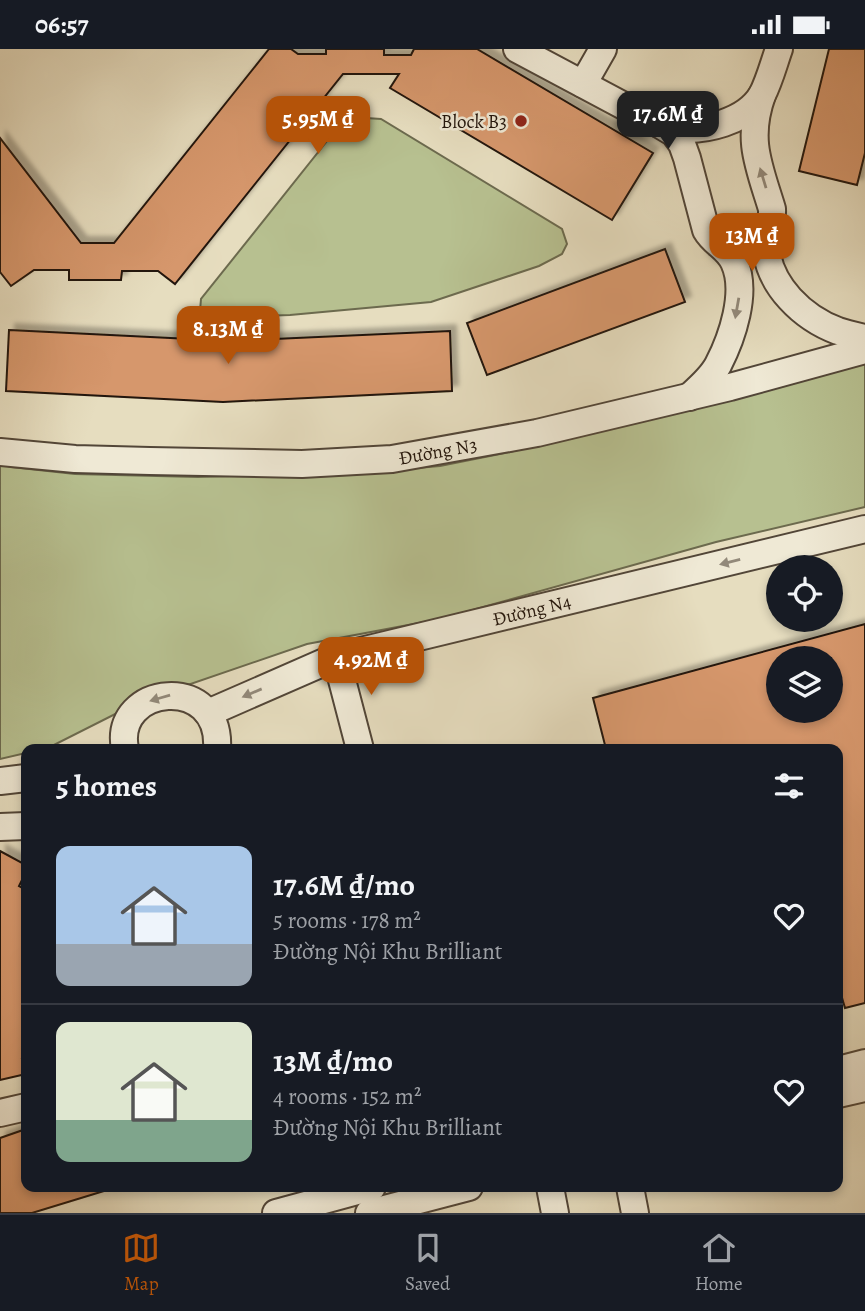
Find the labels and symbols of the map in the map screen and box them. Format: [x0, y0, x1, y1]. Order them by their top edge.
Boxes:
pin: 17.6M ₫ [603, 91, 733, 151]
pin: 5.95M ₫ [253, 97, 383, 156]
place label: Block B3 [441, 109, 507, 135]
marker: Block B3 [513, 113, 529, 129]
one-way arrow [757, 168, 767, 189]
pin: 13M ₫ [703, 213, 801, 273]
one-way arrow [731, 297, 742, 319]
pin: 8.13M ₫ [163, 307, 293, 366]
street label: Đường N3 [397, 432, 479, 472]
one-way arrow [719, 557, 741, 568]
street label: Đường N4 [490, 589, 574, 633]
pin: 4.92M ₫ [306, 637, 436, 697]
one-way arrow [241, 688, 262, 699]
one-way arrow [148, 693, 170, 704]

